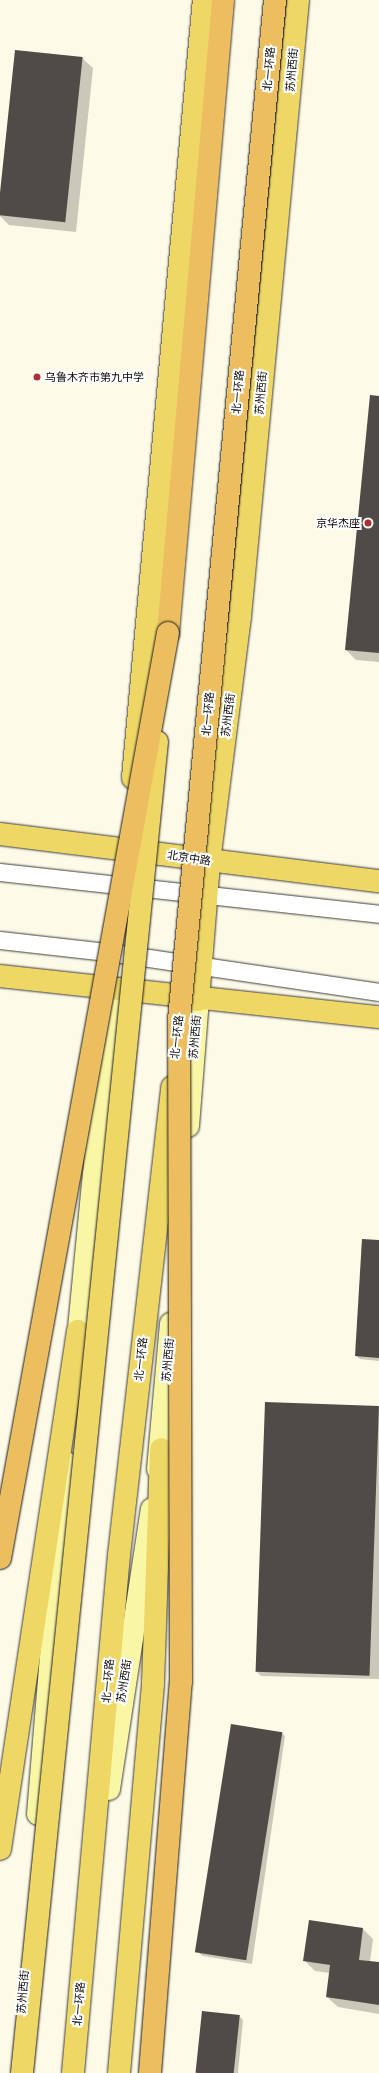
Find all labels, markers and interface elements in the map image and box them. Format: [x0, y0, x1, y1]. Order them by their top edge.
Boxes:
street label: 北一环路 [261, 47, 277, 91]
street label: 苏州西街 [284, 48, 300, 92]
place label: 乌鲁木齐市第九中学 [45, 370, 144, 384]
street label: 北一环路 [230, 370, 246, 414]
street label: 苏州西街 [253, 371, 269, 415]
marker: 乌鲁木齐市第九中学 [32, 372, 42, 382]
place label: 京华杰座 [316, 516, 360, 530]
marker: 京华杰座 [363, 518, 373, 528]
street label: 北一环路 [200, 692, 216, 736]
street label: 苏州西街 [219, 692, 237, 738]
street label: 北京中路 [166, 848, 212, 868]
street label: 北一环路 [168, 1014, 186, 1060]
street label: 苏州西街 [187, 1015, 203, 1059]
street label: 北一环路 [132, 1336, 150, 1382]
street label: 苏州西街 [160, 1338, 176, 1382]
street label: 苏州西街 [114, 1658, 134, 1704]
street label: 北一环路 [100, 1659, 116, 1703]
street label: 苏州西街 [15, 1970, 31, 2014]
street label: 北一环路 [71, 1982, 87, 2026]

